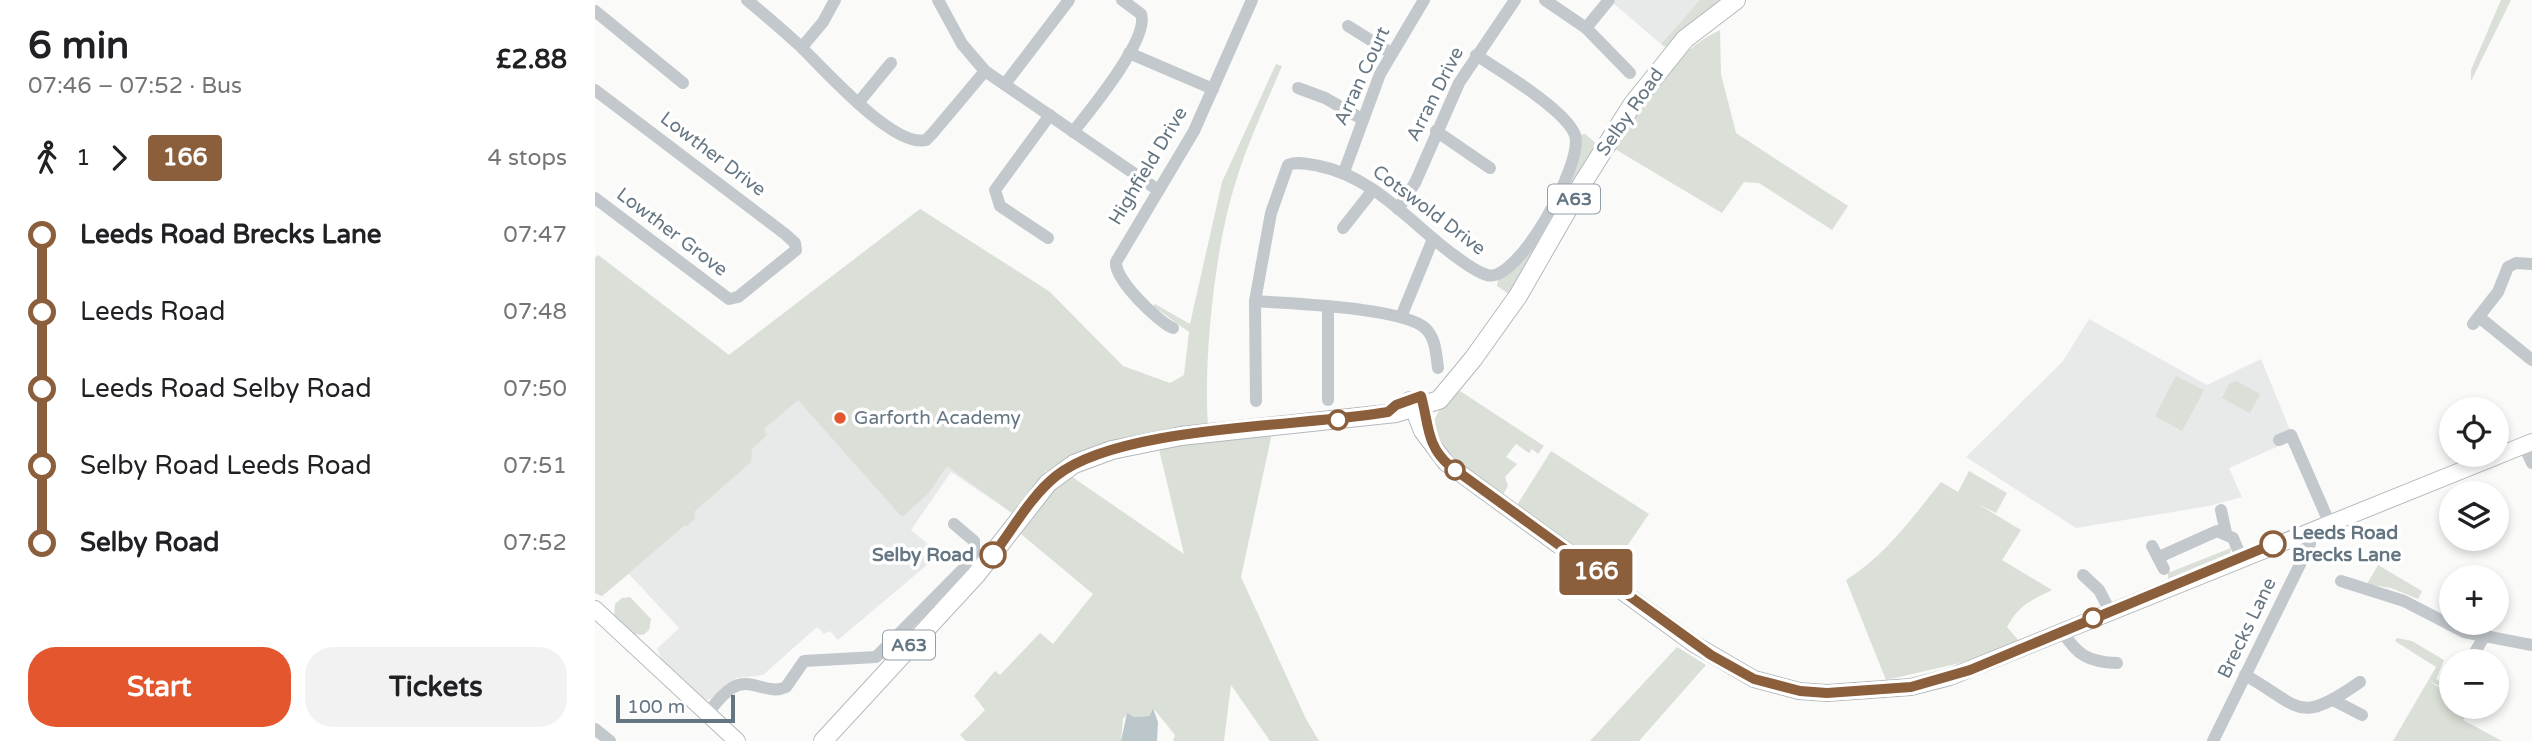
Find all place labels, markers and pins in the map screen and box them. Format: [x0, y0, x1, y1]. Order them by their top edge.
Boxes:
place label: Garforth Academy [854, 407, 1021, 429]
marker: Garforth Academy [832, 410, 848, 426]
unlabelled marker [1328, 410, 1348, 430]
unlabelled marker [1445, 460, 1465, 480]
place label: Leeds Road Brecks Lane [2292, 522, 2401, 566]
marker: Leeds Road Brecks Lane [2260, 531, 2286, 557]
marker: Selby Road [980, 542, 1006, 568]
place label: Selby Road [872, 544, 974, 567]
unlabelled marker [2083, 608, 2103, 628]

